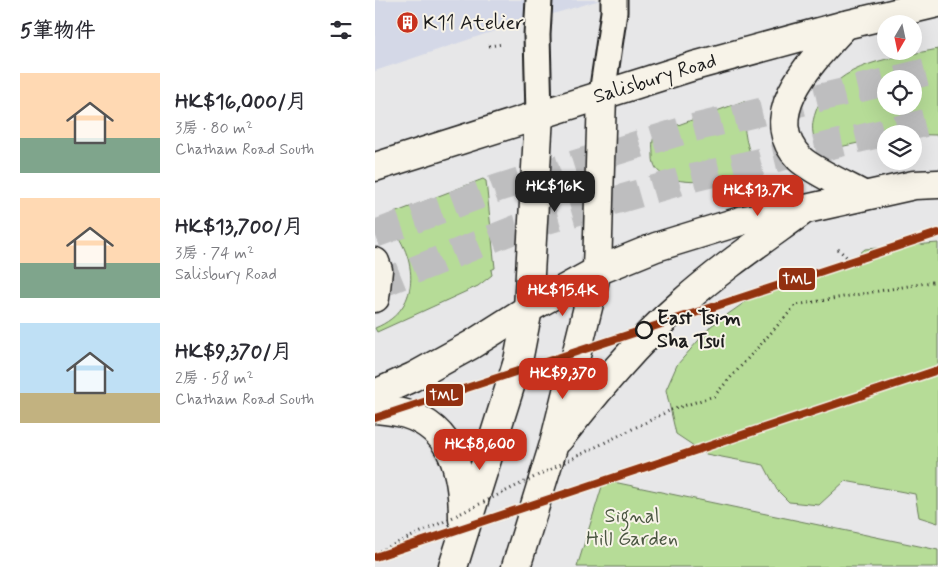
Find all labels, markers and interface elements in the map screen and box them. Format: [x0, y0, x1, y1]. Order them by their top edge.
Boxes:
place label: K11 Atelier [423, 10, 524, 37]
building icon: K11 Atelier [395, 11, 419, 35]
north arrow [877, 15, 923, 60]
map controls [877, 15, 922, 170]
icon: filters [327, 16, 355, 44]
text: 5筆物件 [20, 17, 96, 45]
street label: Salisbury Road [590, 47, 720, 111]
button: locate [877, 70, 922, 115]
text: HK$16,000/月 [175, 88, 307, 116]
icon: home [60, 93, 120, 153]
text: 3房 · 80 m² [175, 118, 253, 139]
button: layers [877, 125, 922, 170]
text: Chatham Road South [175, 139, 314, 160]
pin: HK$16K [514, 170, 596, 213]
pin: HK$13.7K [706, 174, 810, 217]
text: HK$16K [526, 176, 584, 197]
text: HK$13.7K [724, 180, 792, 201]
text: HK$13,700/月 [175, 213, 304, 241]
icon: home [60, 218, 120, 278]
text: 3房 · 74 m² [175, 243, 254, 264]
text: Salisbury Road [175, 264, 277, 285]
line badge: TML [778, 267, 816, 291]
text: TML [782, 271, 812, 289]
pin: HK$15.4K [511, 274, 615, 317]
text: HK$15.4K [528, 280, 598, 301]
place label: East Tsim Sha Tsui [657, 305, 741, 355]
marker: East Tsim Sha Tsui [635, 321, 653, 339]
text: HK$9,370/月 [175, 338, 293, 366]
icon: home [60, 343, 120, 403]
pin: HK$9,370 [511, 358, 615, 400]
text: HK$9,370 [530, 363, 596, 384]
text: 2房 · 58 m² [175, 368, 254, 389]
line badge: TML [425, 383, 464, 407]
text: TML [429, 387, 459, 405]
text: Chatham Road South [175, 389, 314, 410]
pin: HK$8,600 [428, 428, 532, 471]
text: HK$8,600 [445, 434, 515, 455]
park label: Signal Hill Garden [586, 503, 678, 553]

